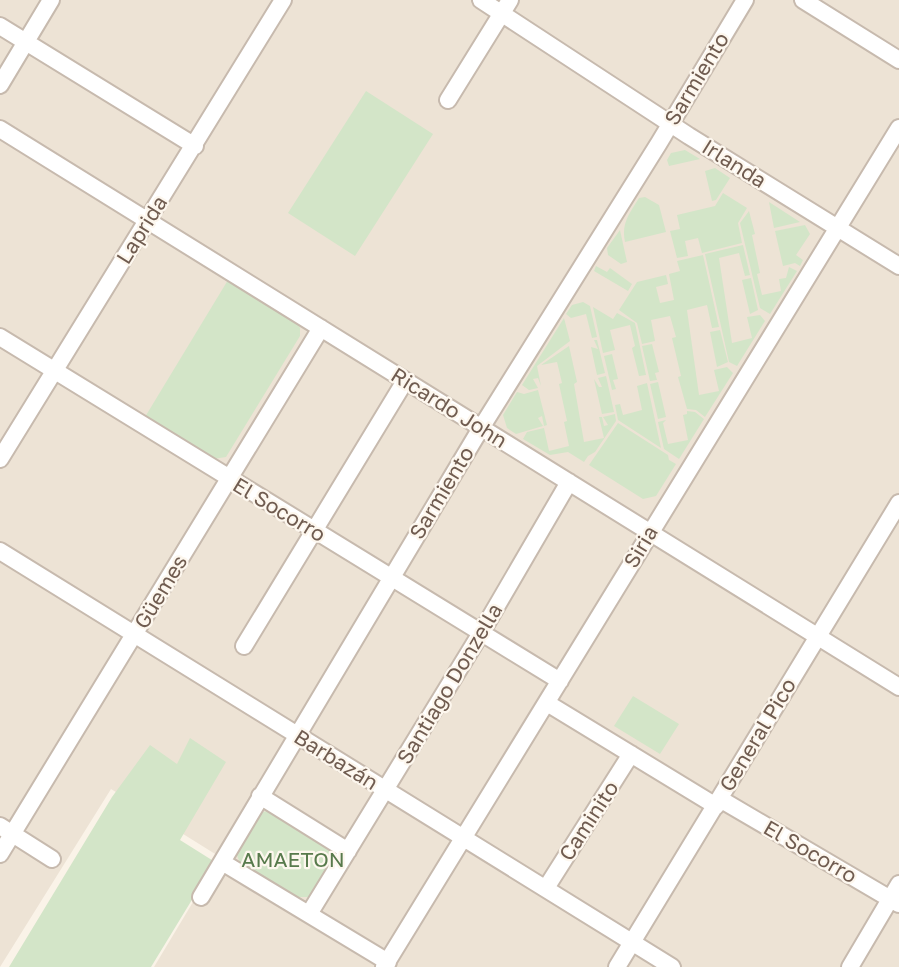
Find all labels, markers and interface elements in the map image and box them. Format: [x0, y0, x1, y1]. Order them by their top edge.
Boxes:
street label: Sarmiento [658, 27, 734, 130]
street label: Irlanda [698, 133, 772, 193]
street label: Laprida [110, 191, 172, 268]
street label: Ricardo John [387, 361, 512, 453]
street label: Sarmiento [403, 441, 479, 544]
street label: El Socorro [228, 471, 331, 547]
street label: Siria [617, 521, 663, 572]
street label: Güemes [128, 550, 192, 633]
street label: Santiago Donzella [391, 598, 507, 769]
street label: General Pico [713, 673, 801, 796]
street label: Barbazán [290, 723, 383, 795]
street label: Caminito [553, 776, 624, 865]
street label: El Socorro [759, 814, 862, 888]
park label: AMAETON [241, 846, 345, 872]

